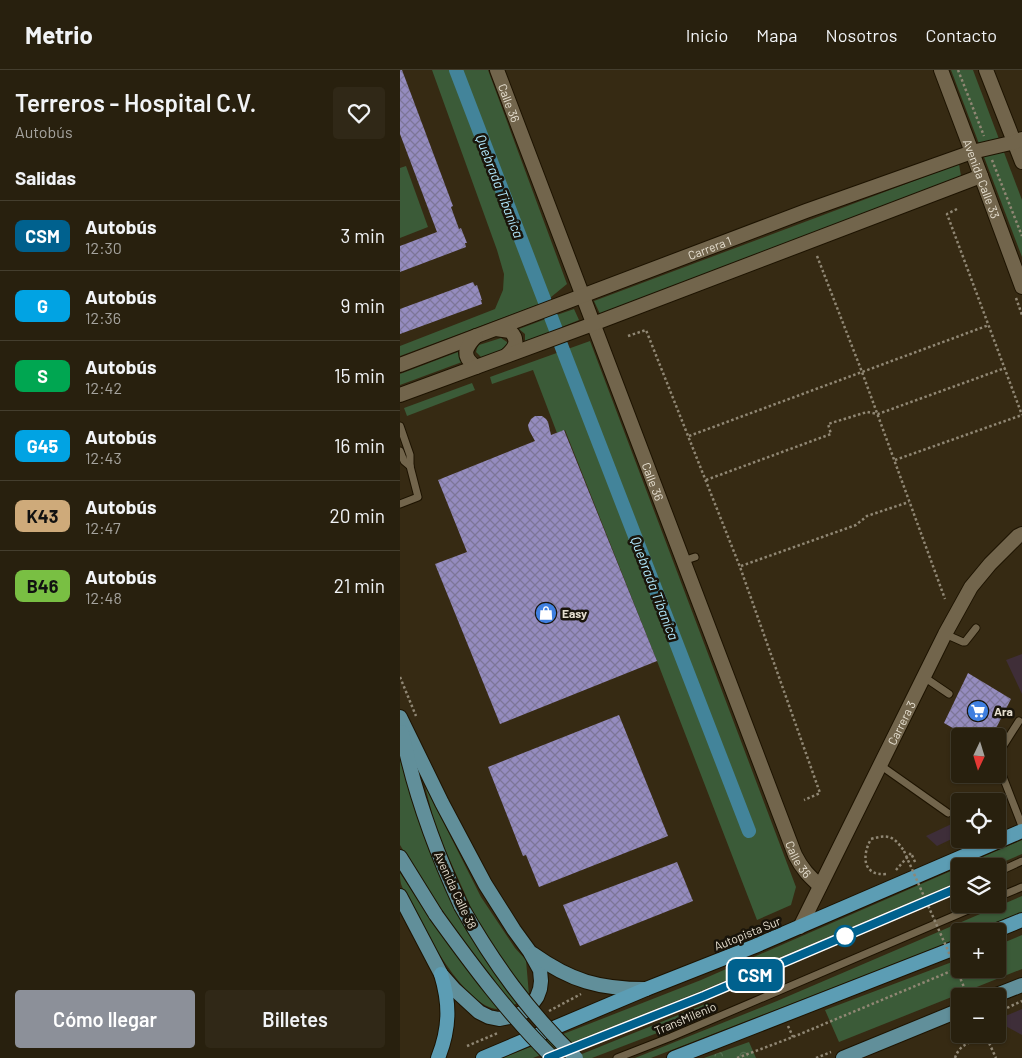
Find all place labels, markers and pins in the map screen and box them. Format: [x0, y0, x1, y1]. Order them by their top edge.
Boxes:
shop icon: Easy [534, 601, 558, 625]
place label: Easy [562, 606, 587, 620]
supermarket icon: Ara [966, 699, 990, 723]
place label: Ara [994, 704, 1013, 718]
unlabelled marker [834, 925, 856, 947]

